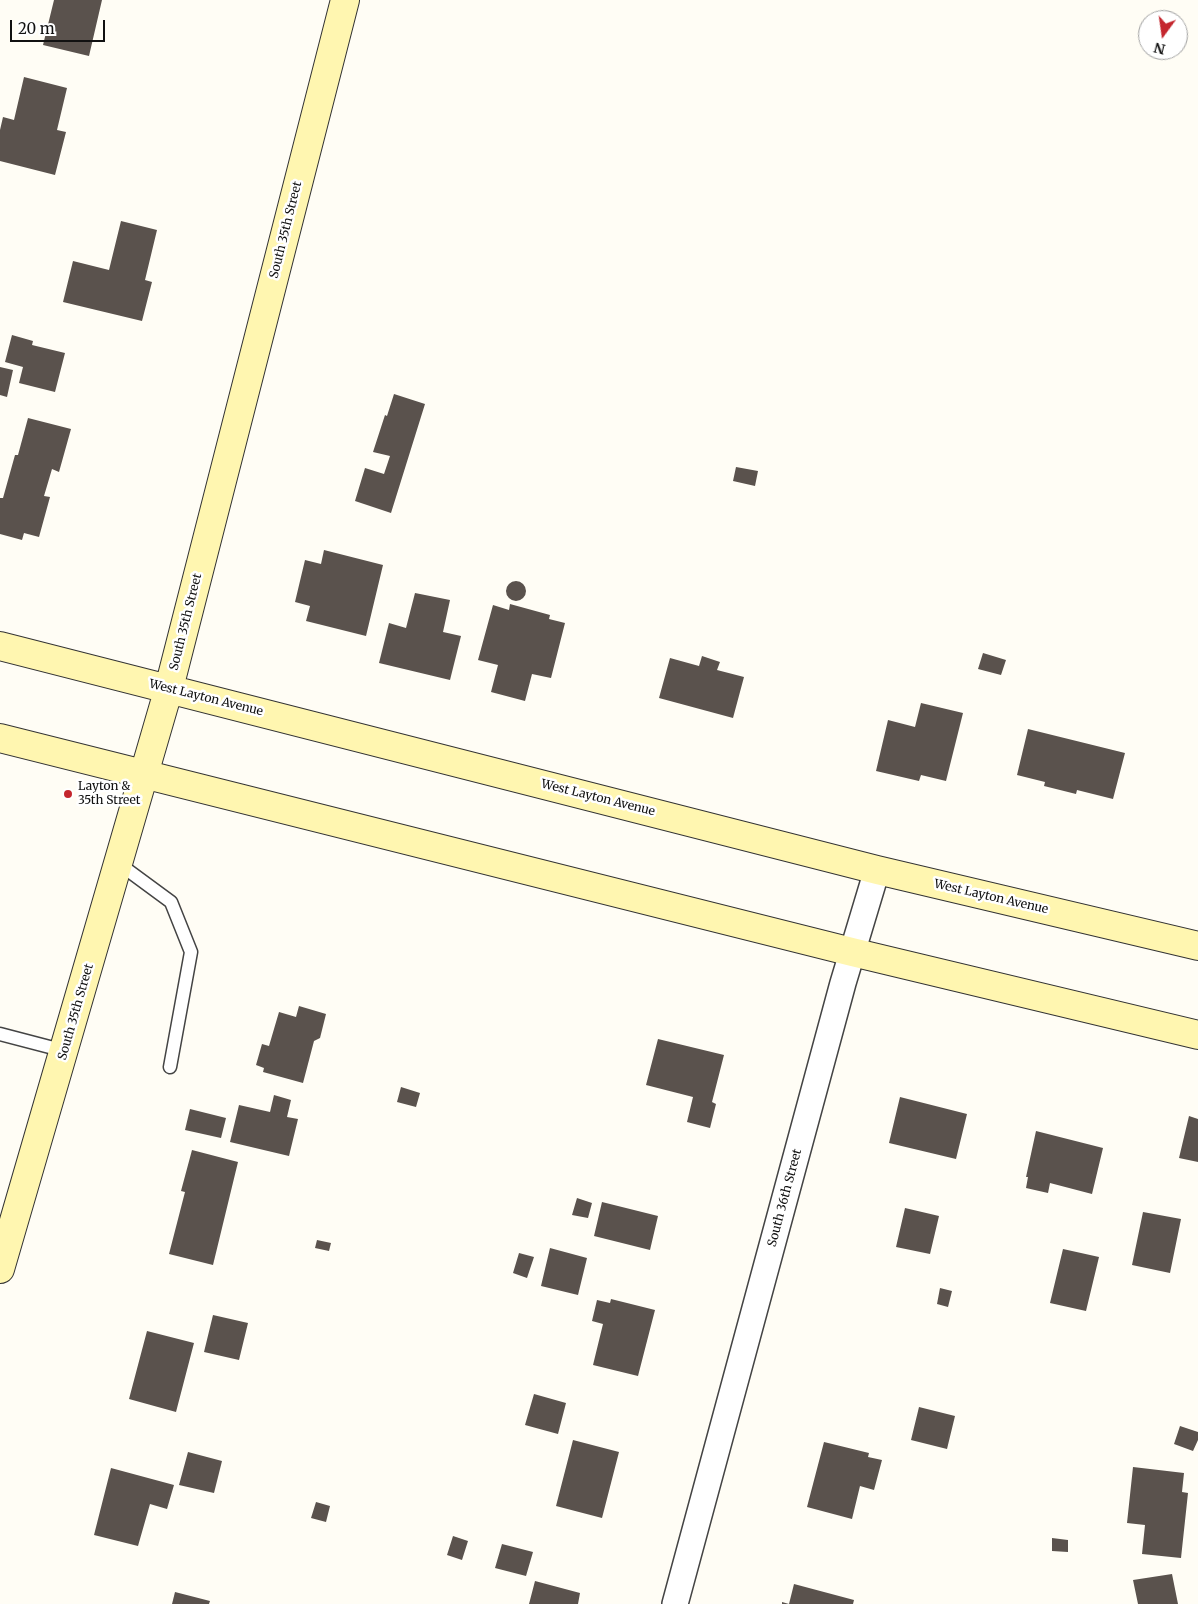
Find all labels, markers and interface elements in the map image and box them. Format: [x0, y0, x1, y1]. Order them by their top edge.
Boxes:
scale bar [12, 10, 108, 42]
north arrow [1138, 10, 1188, 60]
text: 20 m [18, 19, 55, 38]
text: N [1152, 39, 1167, 59]
street label: South 35th Street [267, 180, 305, 280]
street label: South 35th Street [167, 572, 205, 672]
street label: West Layton Avenue [148, 677, 264, 719]
street label: West Layton Avenue [540, 777, 656, 819]
place label: Layton & 35th Street [78, 780, 141, 808]
marker: Layton & 35th Street [62, 788, 74, 800]
street label: West Layton Avenue [933, 877, 1049, 917]
street label: South 35th Street [55, 962, 97, 1062]
street label: South 36th Street [765, 1148, 805, 1248]

